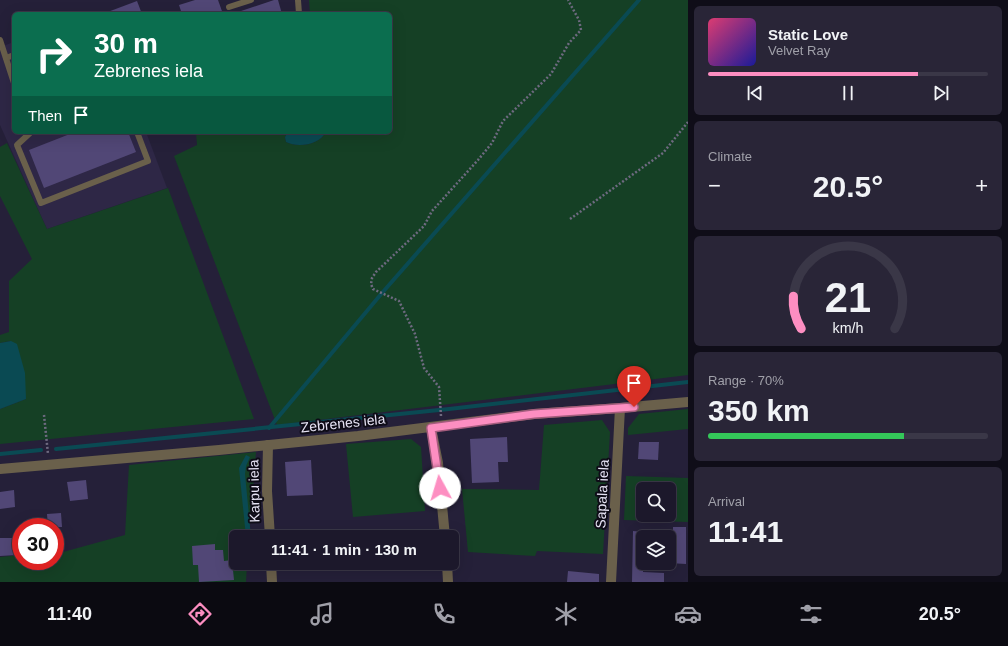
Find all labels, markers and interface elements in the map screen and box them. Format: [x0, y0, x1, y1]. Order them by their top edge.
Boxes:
text: Static Love [768, 26, 848, 43]
icon: right [28, 28, 80, 80]
text: 30 m [94, 28, 158, 59]
text: Velvet Ray [768, 43, 830, 58]
text: Zebrenes iela [94, 61, 203, 81]
icon: previous [744, 82, 766, 104]
icon: pause [837, 82, 859, 104]
icon: next [930, 82, 952, 104]
icon: arrive [70, 104, 92, 126]
text: Then [28, 107, 62, 124]
text: Climate [708, 149, 752, 164]
text: 20.5° [813, 170, 883, 203]
text: − [708, 173, 721, 198]
text: + [975, 173, 988, 198]
text: 21 [825, 274, 871, 321]
text: km/h [833, 320, 864, 336]
pin [617, 366, 651, 407]
icon: arrive [623, 372, 645, 394]
text: Range · 70% [708, 373, 784, 388]
text: 350 km [708, 394, 810, 427]
street label: Zebrenes iela [300, 411, 386, 435]
street label: Karpu iela [245, 459, 263, 523]
street label: Sapala iela [592, 459, 612, 529]
position arrow [419, 467, 461, 509]
map controls [636, 482, 676, 570]
button: search [636, 482, 676, 522]
text: Arrival [708, 494, 745, 509]
text: 11:41 [708, 515, 783, 548]
speed limit sign: 30 [12, 518, 64, 570]
button: layers [636, 530, 676, 570]
text: 11:41 · 1 min · 130 m [271, 541, 417, 558]
icon: directions [186, 600, 214, 628]
icon: music [308, 600, 336, 628]
icon: phone [430, 600, 458, 628]
icon: climate [552, 600, 580, 628]
icon: car [674, 600, 702, 628]
icon: filters [797, 600, 825, 628]
text: 11:40 [47, 604, 92, 624]
text: 20.5° [919, 604, 961, 624]

